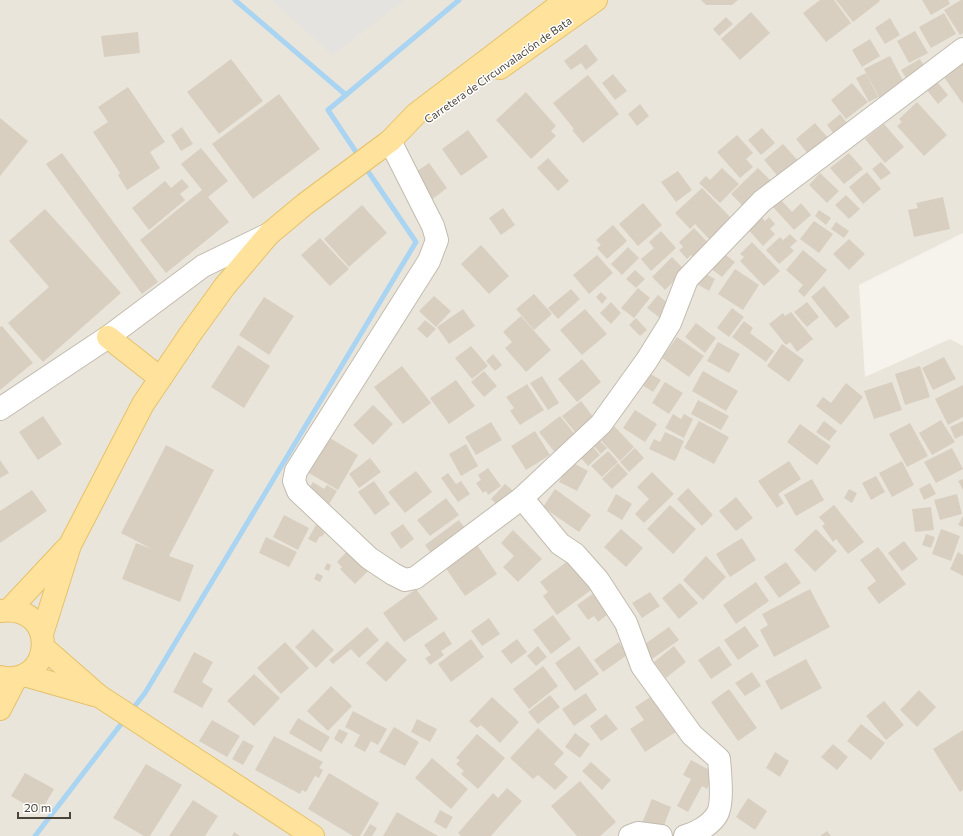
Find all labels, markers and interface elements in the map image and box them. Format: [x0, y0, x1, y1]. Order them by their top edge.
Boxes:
street label: Carretera de Circunvalación de Bata [421, 13, 574, 126]
scale bar [18, 794, 70, 820]
text: 20 m [24, 800, 51, 814]

